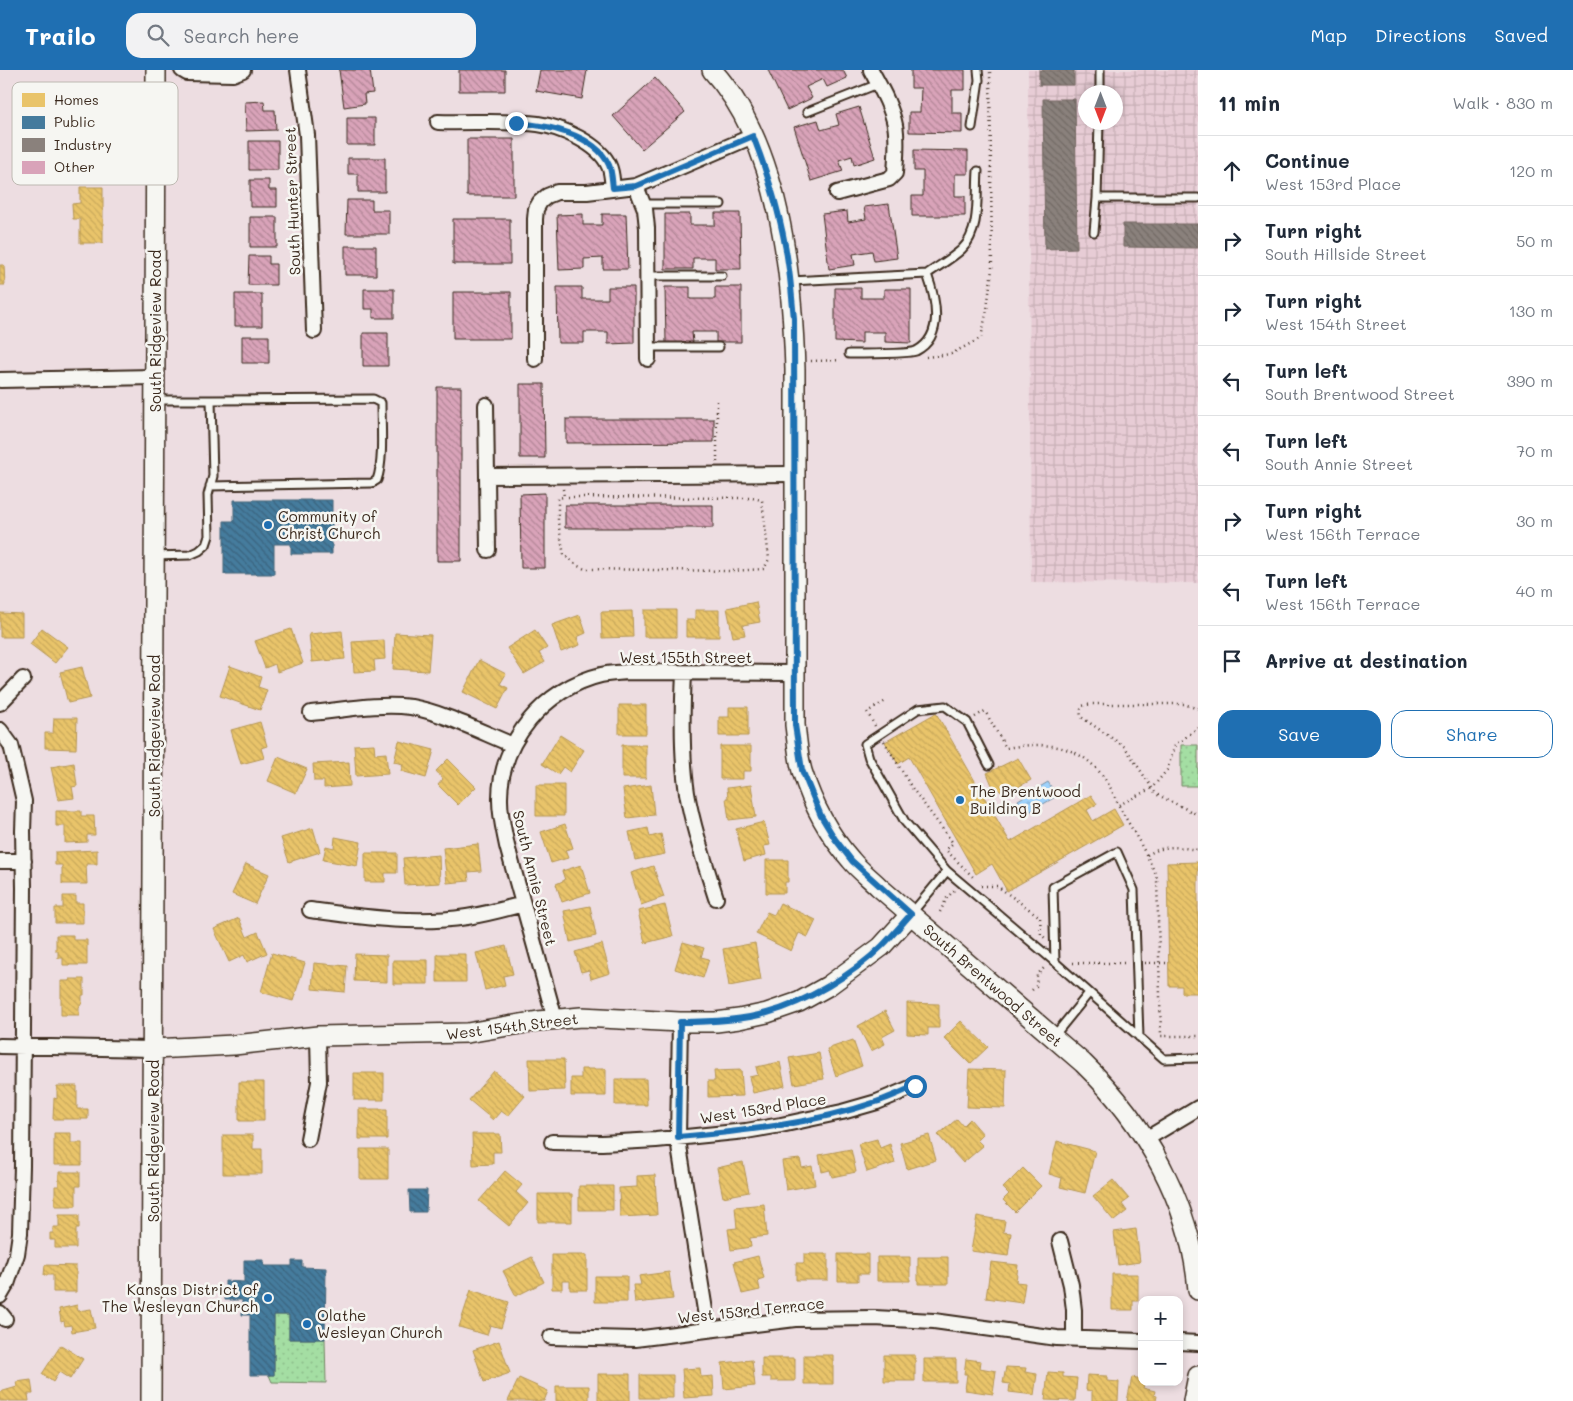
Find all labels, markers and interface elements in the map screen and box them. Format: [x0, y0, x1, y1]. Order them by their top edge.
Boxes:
search box [126, 13, 476, 58]
text: Trailo [25, 20, 96, 51]
icon: search [144, 21, 172, 49]
text: Search here [184, 23, 299, 48]
text: Map [1310, 23, 1347, 47]
text: Directions [1375, 23, 1467, 47]
text: Saved [1495, 23, 1548, 47]
legend [12, 82, 178, 185]
north arrow [1078, 85, 1123, 130]
text: 11 min [1218, 89, 1280, 116]
text: Homes [54, 90, 99, 109]
text: Walk · 830 m [1452, 92, 1553, 113]
text: Public [54, 112, 95, 131]
route end [505, 112, 528, 135]
street label: South Hunter Street [279, 126, 305, 276]
text: Industry [54, 135, 112, 154]
text: Continue [1265, 148, 1350, 173]
text: Other [54, 157, 95, 176]
icon: ahead [1218, 157, 1246, 185]
text: 120 m [1509, 160, 1553, 181]
text: West 153rd Place [1265, 173, 1401, 194]
text: Turn right [1265, 218, 1362, 243]
icon: right [1218, 227, 1246, 255]
text: 50 m [1516, 230, 1553, 251]
text: South Hillside Street [1265, 243, 1427, 264]
street label: South Ridgeview Road [145, 250, 165, 412]
text: Turn right [1265, 288, 1362, 313]
icon: right [1218, 297, 1246, 325]
text: 130 m [1509, 300, 1553, 321]
text: West 154th Street [1265, 313, 1407, 334]
text: Turn left [1265, 358, 1348, 383]
icon: left [1218, 367, 1246, 395]
text: 390 m [1506, 370, 1553, 391]
text: South Brentwood Street [1265, 383, 1455, 404]
text: Turn left [1265, 428, 1348, 453]
icon: left [1218, 437, 1246, 465]
text: 70 m [1516, 440, 1553, 461]
text: South Annie Street [1265, 453, 1413, 474]
text: Turn right [1265, 498, 1362, 523]
place label: Community of Christ Church [278, 506, 380, 543]
icon: right [1218, 507, 1246, 535]
text: 30 m [1516, 510, 1553, 531]
marker: Community of Christ Church [262, 519, 274, 531]
text: West 156th Terrace [1265, 523, 1420, 544]
text: Turn left [1265, 568, 1348, 593]
icon: left [1218, 577, 1246, 605]
text: 40 m [1516, 580, 1553, 601]
text: West 156th Terrace [1265, 593, 1420, 614]
street label: West 155th Street [620, 647, 752, 667]
icon: arrive [1218, 647, 1246, 675]
text: Arrive at destination [1265, 648, 1468, 673]
street label: South Ridgeview Road [144, 655, 164, 817]
button: Save [1218, 710, 1381, 758]
button: Share [1391, 710, 1553, 758]
place label: The Brentwood Building B [970, 781, 1081, 818]
marker: The Brentwood Building B [954, 794, 966, 806]
street label: South Annie Street [509, 808, 561, 948]
street label: South Brentwood Street [919, 919, 1067, 1051]
street label: West 154th Street [445, 1008, 579, 1044]
street label: South Ridgeview Road [143, 1060, 163, 1222]
route start [904, 1075, 927, 1098]
street label: West 153rd Place [698, 1088, 828, 1128]
place label: Kansas District of The Wesleyan Church [102, 1279, 259, 1316]
marker: Kansas District of The Wesleyan Church [262, 1292, 274, 1304]
street label: West 153rd Terrace [677, 1292, 825, 1328]
map controls [1138, 1296, 1183, 1386]
button: + [1138, 1296, 1183, 1341]
place label: Olathe Wesleyan Church [317, 1305, 442, 1342]
marker: Olathe Wesleyan Church [301, 1318, 313, 1330]
button: − [1138, 1341, 1183, 1386]

